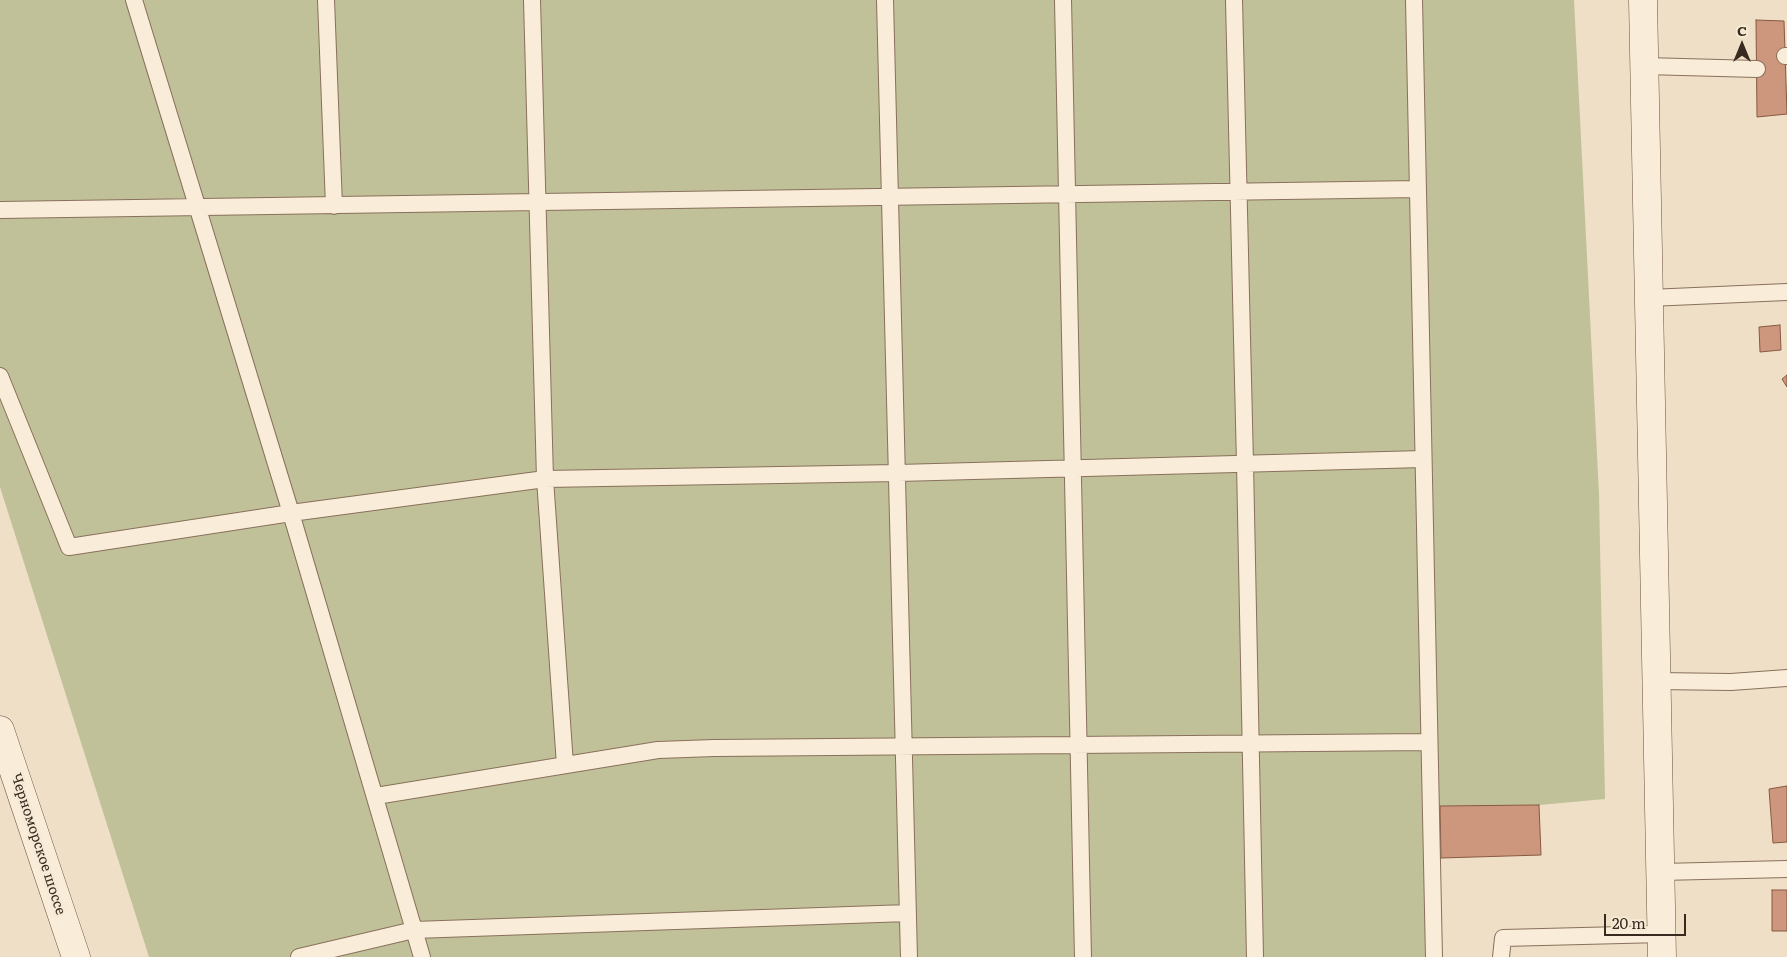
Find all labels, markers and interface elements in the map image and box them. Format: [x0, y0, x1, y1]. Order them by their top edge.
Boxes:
north arrow [1717, 20, 1767, 70]
text: С [1737, 20, 1747, 40]
street label: Черноморское шоссе [7, 771, 69, 917]
scale bar [1607, 904, 1690, 936]
text: 20 m [1612, 911, 1646, 934]

